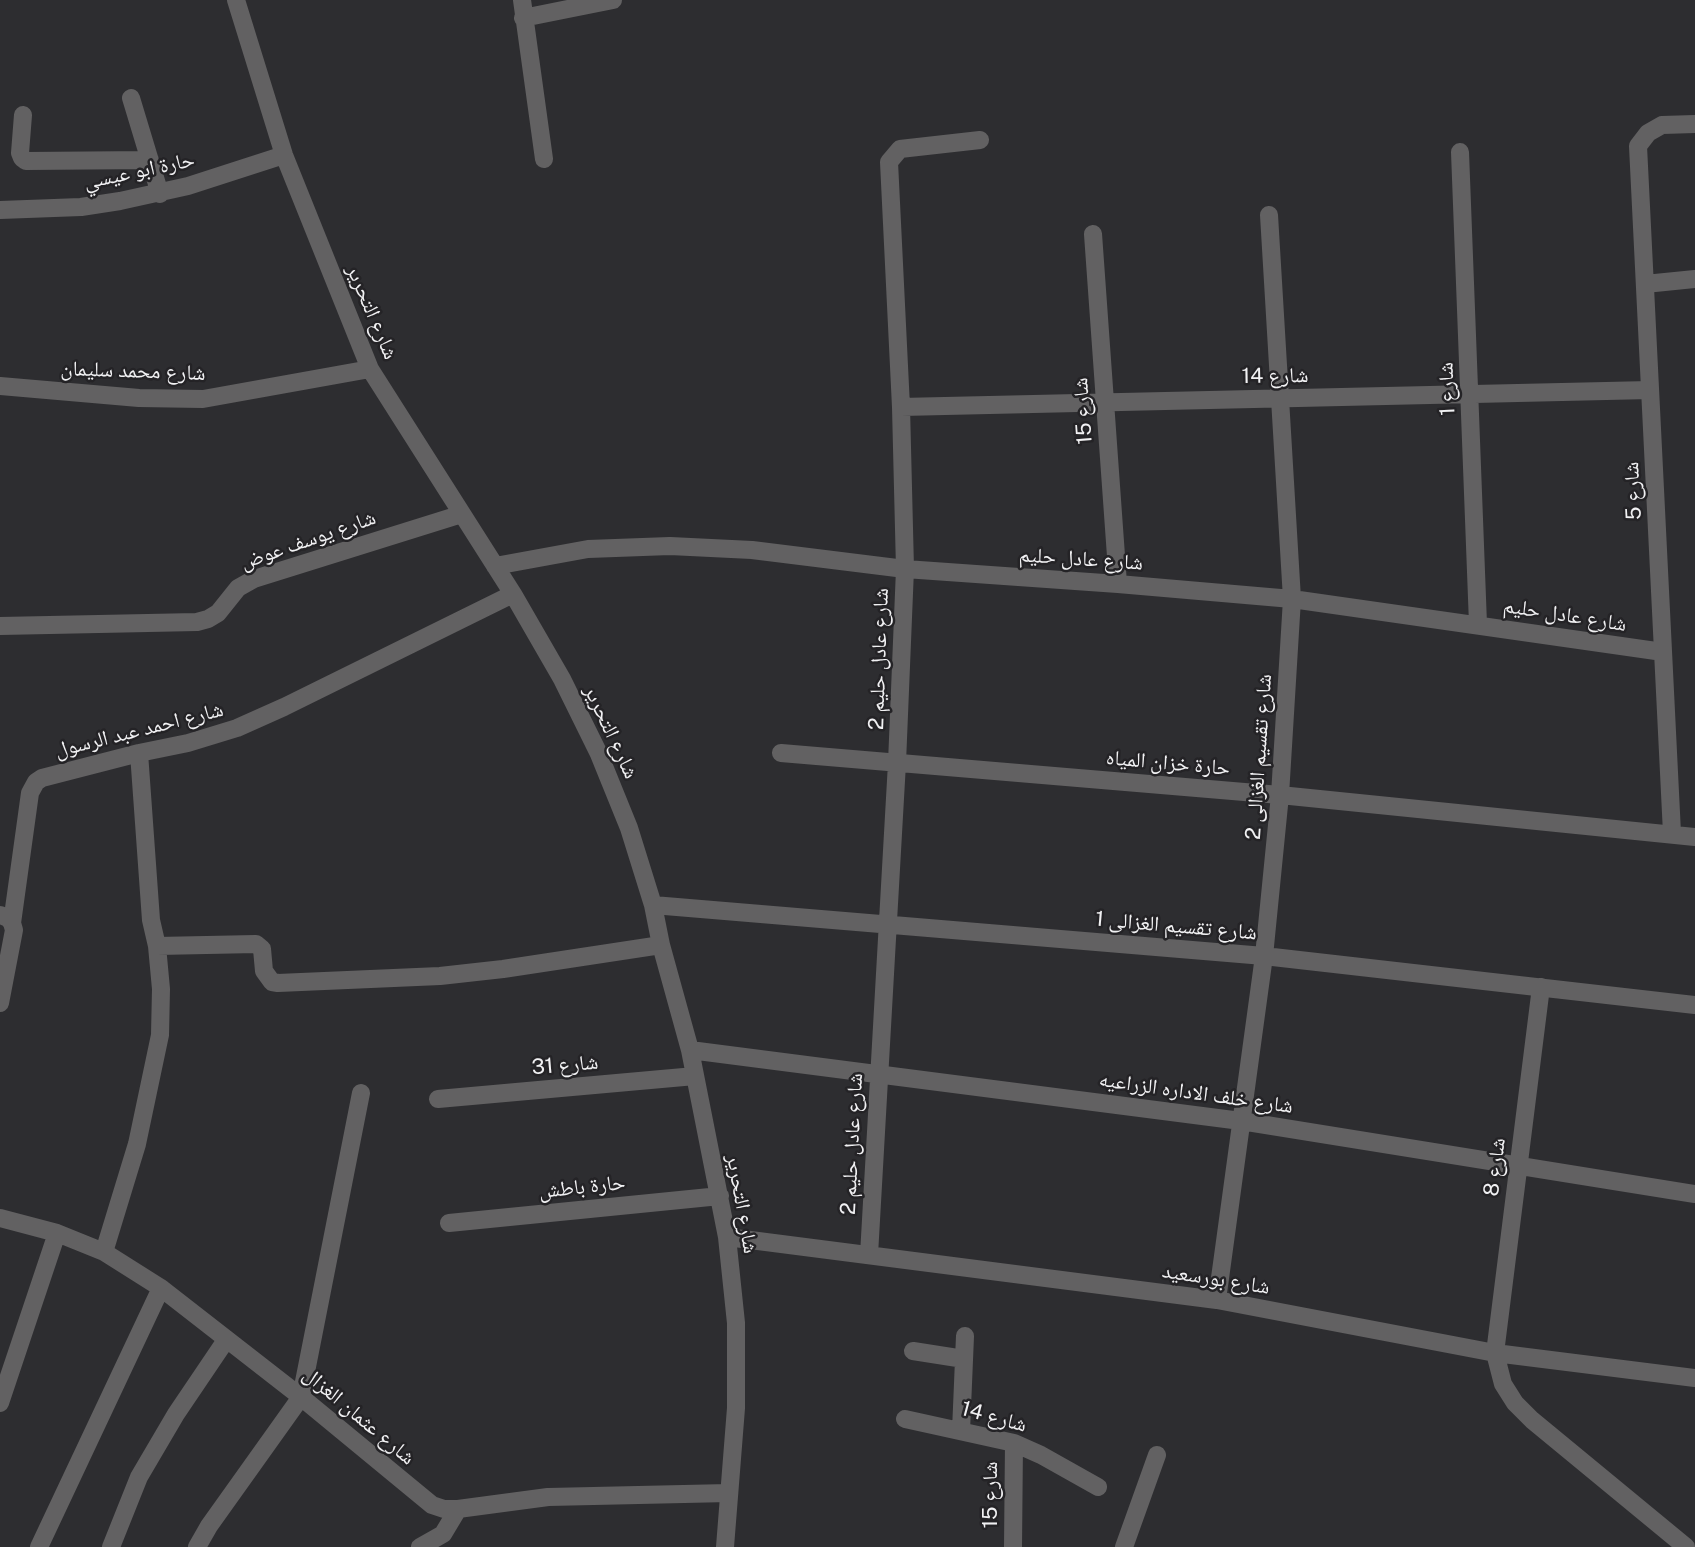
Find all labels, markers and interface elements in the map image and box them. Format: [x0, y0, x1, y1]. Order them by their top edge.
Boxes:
street label: حارة ابو عيسي [81, 147, 197, 195]
street label: شارع التحرير [341, 261, 403, 363]
street label: شارع محمد سليمان [60, 356, 206, 386]
street label: شارع 1 [1433, 362, 1461, 416]
street label: شارع 14 [1241, 363, 1309, 389]
street label: شارع 15 [1068, 377, 1098, 445]
street label: شارع 5 [1619, 461, 1647, 521]
street label: شارع يوسف عوض [237, 505, 379, 575]
street label: شارع عادل حليم [1018, 542, 1144, 576]
street label: شارع عادل حليم 2 [864, 588, 894, 730]
street label: شارع عادل حليم [1502, 593, 1628, 637]
street label: شارع تقسيم الغزالى 2 [1241, 673, 1277, 841]
street label: شارع التحرير [578, 681, 644, 783]
street label: شارع احمد عبد الرسول [52, 697, 226, 763]
street label: حارة خزان المياه [1105, 745, 1231, 781]
street label: شارع تقسيم الغزالى 1 [1094, 906, 1258, 946]
street label: شارع 31 [531, 1050, 599, 1080]
street label: شارع خلف الاداره الزراعيه [1097, 1067, 1295, 1119]
street label: شارع عادل حليم 2 [836, 1072, 868, 1216]
street label: شارع 8 [1479, 1136, 1511, 1198]
street label: شارع التحرير [721, 1152, 763, 1256]
street label: حارة باطش [538, 1170, 626, 1204]
street label: شارع بورسعيد [1160, 1258, 1272, 1300]
street label: شارع عثمان الغزال [298, 1362, 420, 1470]
street label: شارع 14 [958, 1396, 1030, 1438]
street label: شارع 15 [978, 1461, 1004, 1529]

